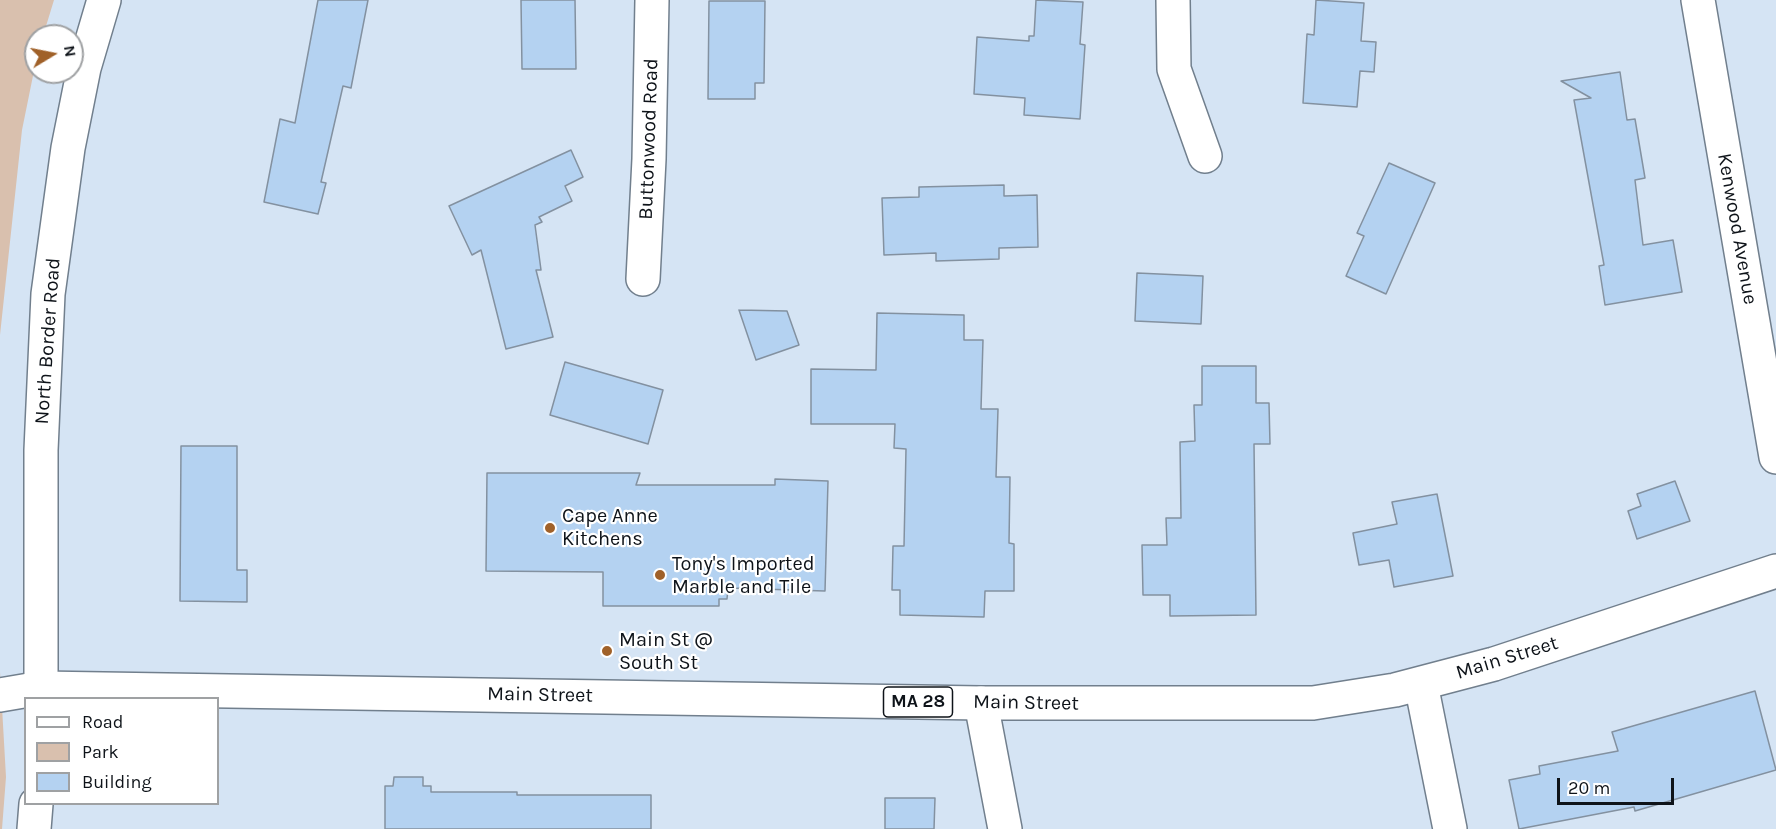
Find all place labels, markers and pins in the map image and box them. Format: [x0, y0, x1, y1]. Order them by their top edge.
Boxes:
place label: Cape Anne Kitchens [562, 504, 658, 551]
marker: Cape Anne Kitchens [543, 521, 557, 535]
place label: Tony's Imported Marble and Tile [672, 552, 815, 599]
marker: Tony's Imported Marble and Tile [653, 568, 667, 582]
place label: Main St @ South St [619, 628, 713, 675]
marker: Main St @ South St [600, 644, 614, 658]

